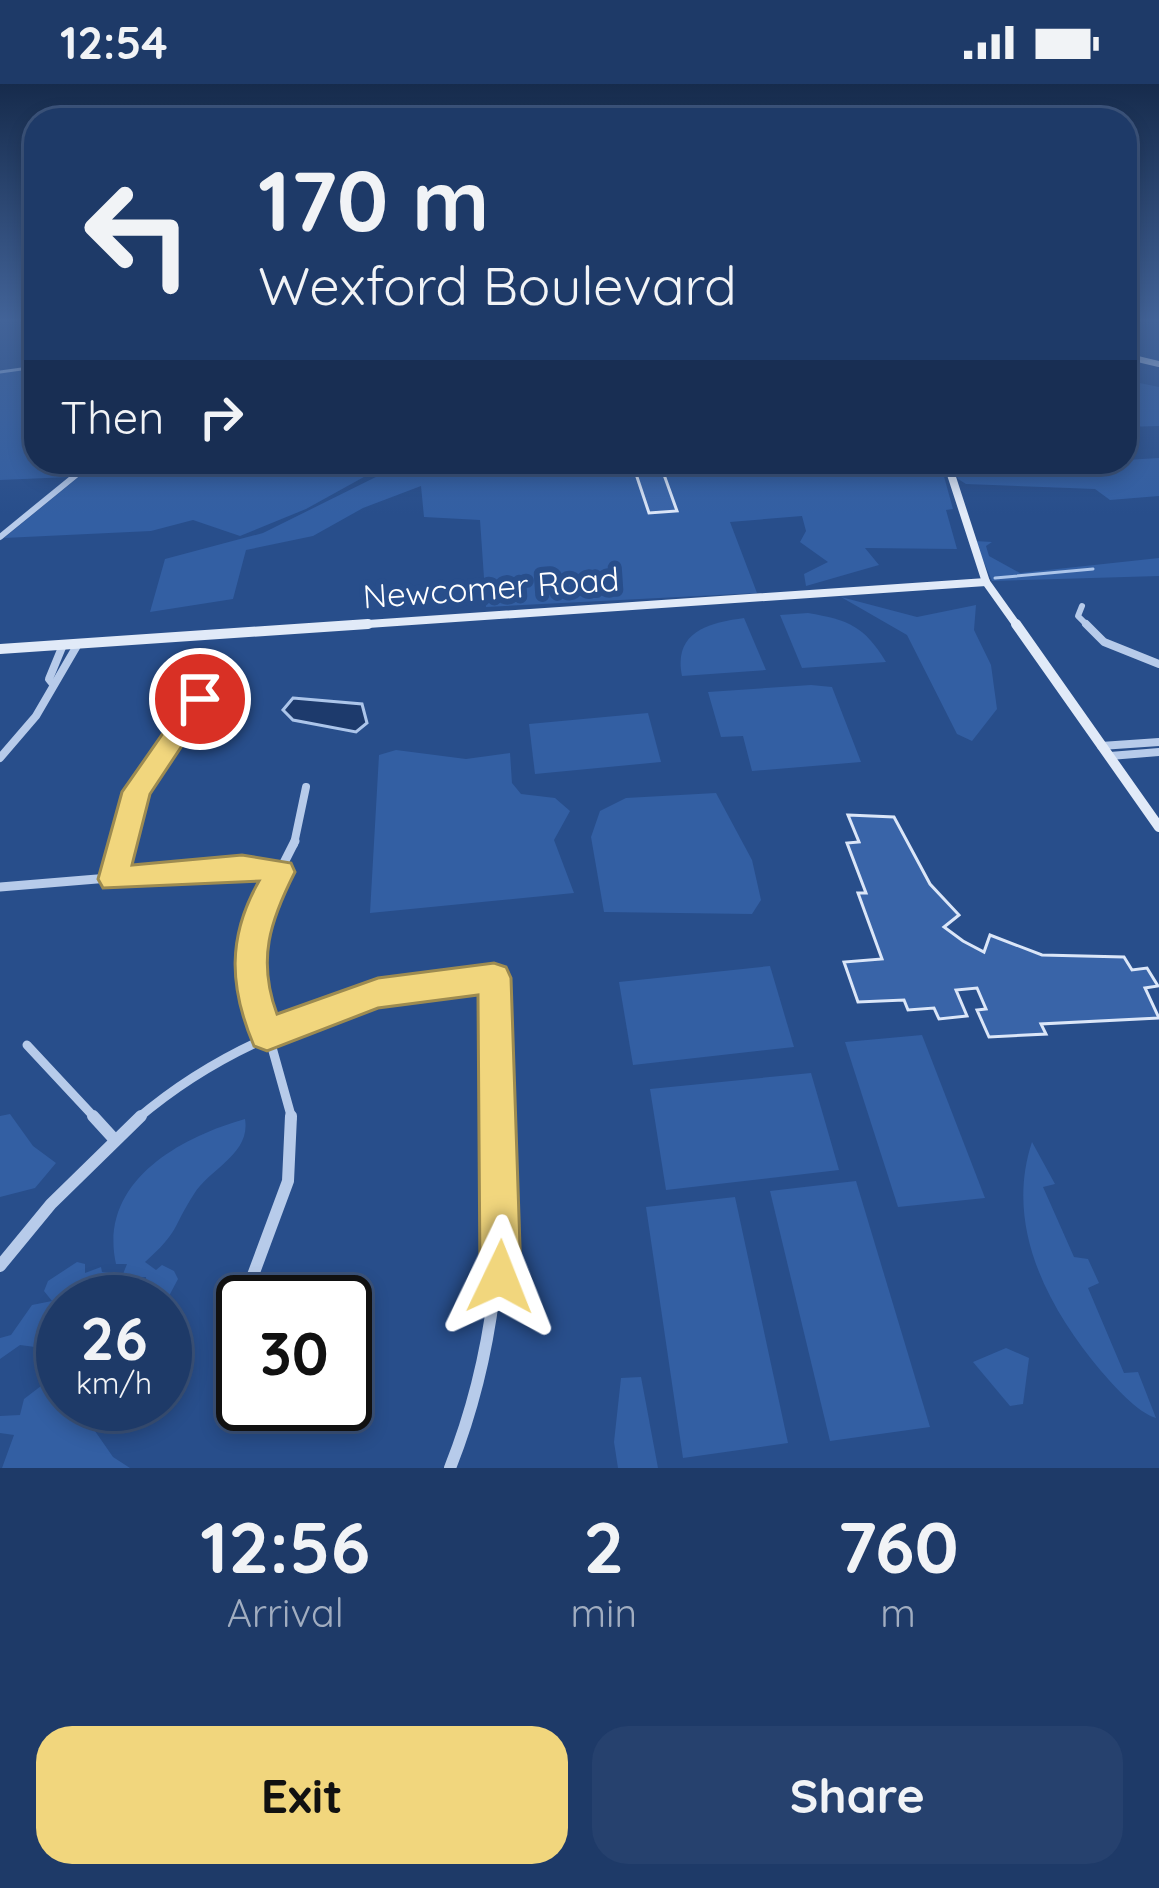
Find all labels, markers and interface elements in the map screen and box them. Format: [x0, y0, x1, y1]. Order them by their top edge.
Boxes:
text: 12:54 [60, 14, 168, 70]
text: 170 m [258, 147, 489, 252]
icon: left [60, 156, 216, 312]
text: Wexford Boulevard [258, 251, 737, 319]
icon: right [188, 384, 254, 450]
text: Then [60, 389, 164, 445]
street label: Newcomer Road [361, 558, 621, 616]
pin [149, 648, 251, 750]
icon: arrive [167, 666, 233, 732]
position arrow [437, 1214, 563, 1340]
speed limit sign: 30 [216, 1275, 372, 1431]
text: 26 [80, 1300, 148, 1375]
text: km/h [76, 1364, 152, 1402]
text: 12:56 [200, 1501, 370, 1591]
text: 2 [583, 1501, 624, 1591]
text: 760 [837, 1501, 959, 1591]
text: Arrival [227, 1588, 344, 1637]
text: min [571, 1588, 637, 1637]
text: m [880, 1588, 916, 1637]
button: Exit [36, 1726, 568, 1864]
button: Share [592, 1726, 1123, 1864]

